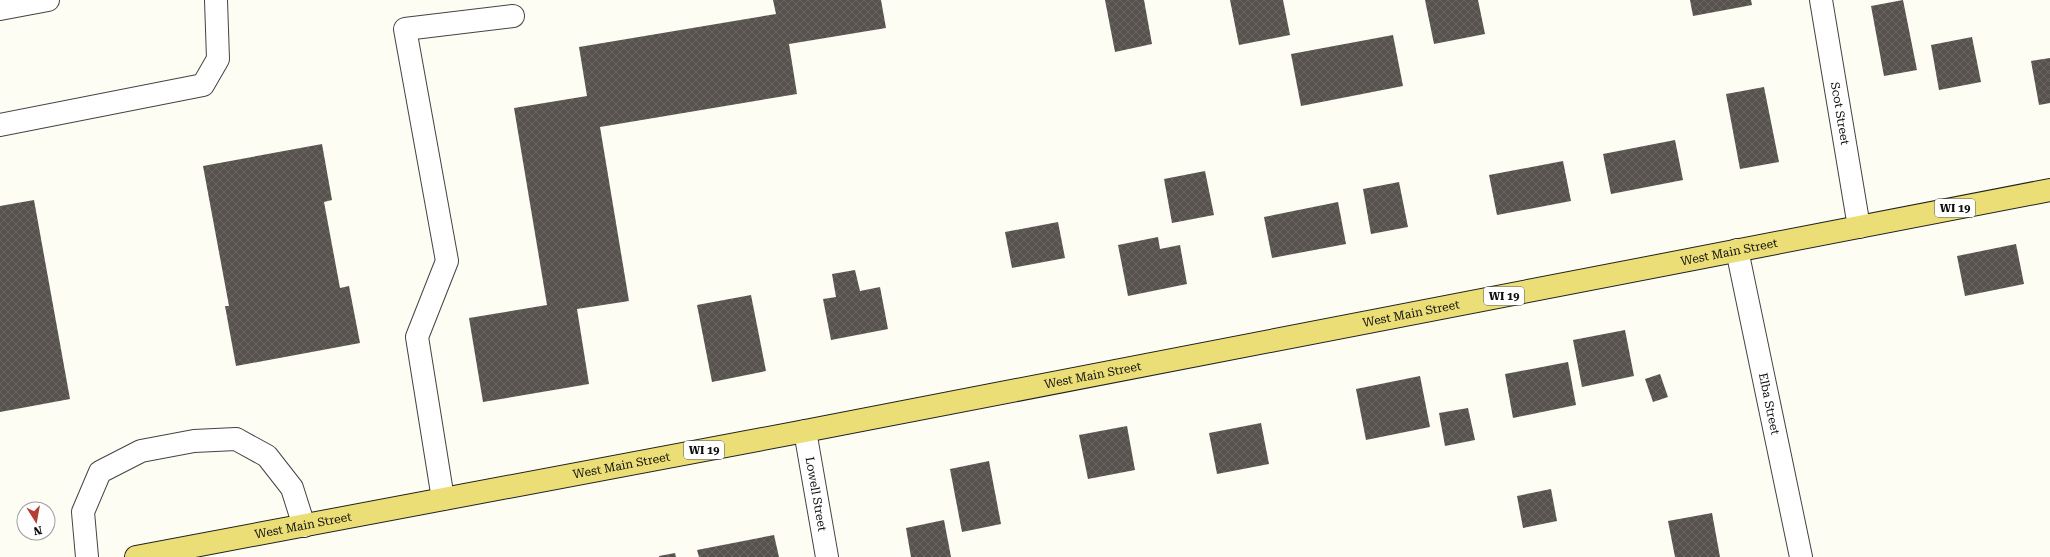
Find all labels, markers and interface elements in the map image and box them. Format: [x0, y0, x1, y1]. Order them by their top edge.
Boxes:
street label: Scot Street [1828, 81, 1852, 147]
road number: WI 19 [1935, 199, 1975, 217]
street label: West Main Street [1679, 236, 1779, 268]
road number: WI 19 [1484, 287, 1524, 305]
street label: West Main Street [1361, 297, 1461, 330]
street label: West Main Street [1043, 359, 1143, 391]
street label: Elba Street [1756, 371, 1782, 436]
road number: WI 19 [684, 441, 724, 459]
street label: West Main Street [572, 449, 672, 482]
street label: Lowell Street [803, 456, 830, 533]
north arrow [16, 501, 56, 541]
street label: West Main Street [253, 509, 353, 542]
text: N [32, 523, 43, 538]

